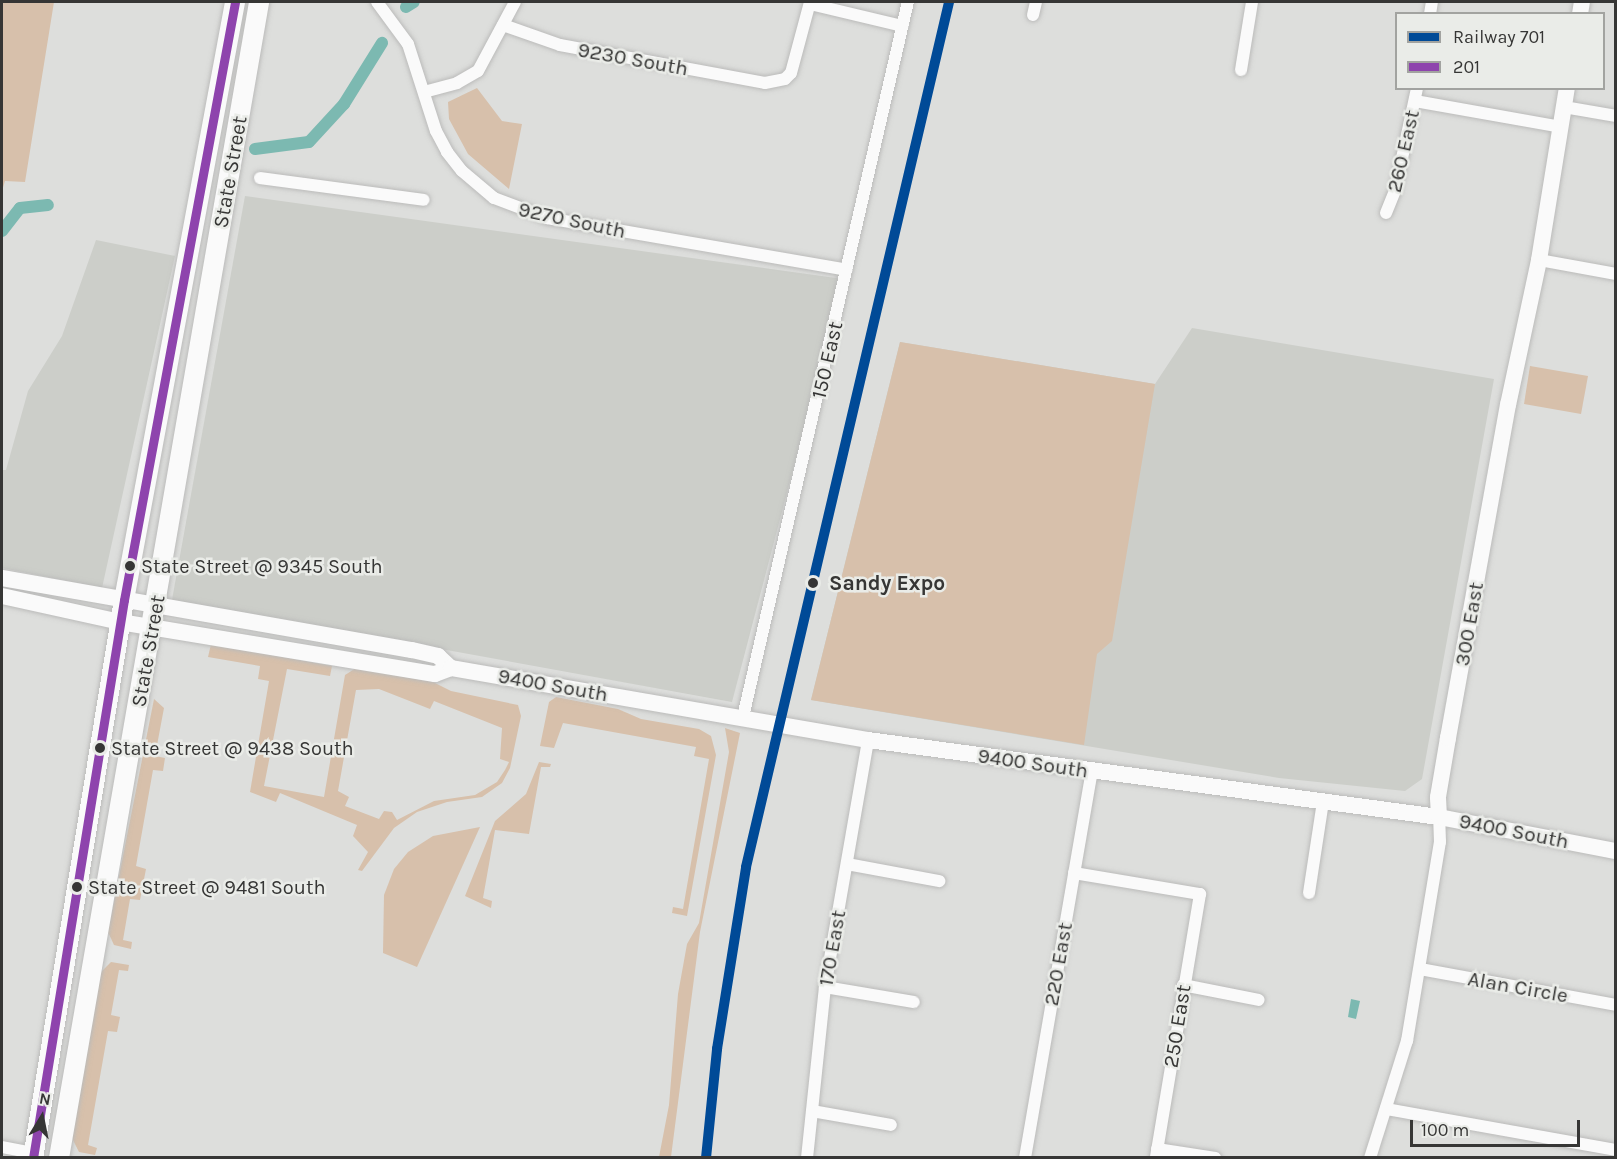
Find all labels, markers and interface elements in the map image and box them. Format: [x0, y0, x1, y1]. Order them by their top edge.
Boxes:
legend [1395, 12, 1605, 90]
text: Railway 701 [1453, 26, 1545, 48]
street label: 9230 South [576, 37, 690, 81]
text: 201 [1453, 56, 1480, 78]
street label: 260 East [1381, 107, 1425, 195]
street label: State Street [208, 114, 252, 230]
street label: 9270 South [516, 196, 628, 244]
street label: 150 East [806, 319, 848, 401]
place label: State Street @ 9345 South [141, 554, 383, 578]
marker: State Street @ 9345 South [124, 560, 136, 572]
place label: Sandy Expo [829, 570, 945, 596]
marker: Sandy Expo [802, 572, 824, 594]
street label: 300 East [1449, 580, 1489, 668]
street label: State Street [126, 593, 170, 709]
street label: 9400 South [496, 663, 610, 707]
place label: State Street @ 9438 South [111, 736, 354, 760]
marker: State Street @ 9438 South [94, 742, 106, 754]
street label: 9400 South [976, 743, 1090, 783]
street label: 9400 South [1457, 808, 1571, 854]
place label: State Street @ 9481 South [88, 875, 325, 899]
marker: State Street @ 9481 South [71, 881, 83, 893]
street label: 170 East [813, 908, 851, 988]
street label: 220 East [1038, 920, 1078, 1008]
street label: Alan Circle [1466, 966, 1570, 1008]
street label: 250 East [1158, 983, 1196, 1069]
north arrow [12, 1087, 72, 1147]
text: N [38, 1088, 53, 1109]
scale bar [1413, 1108, 1582, 1146]
text: 100 m [1421, 1119, 1469, 1141]

